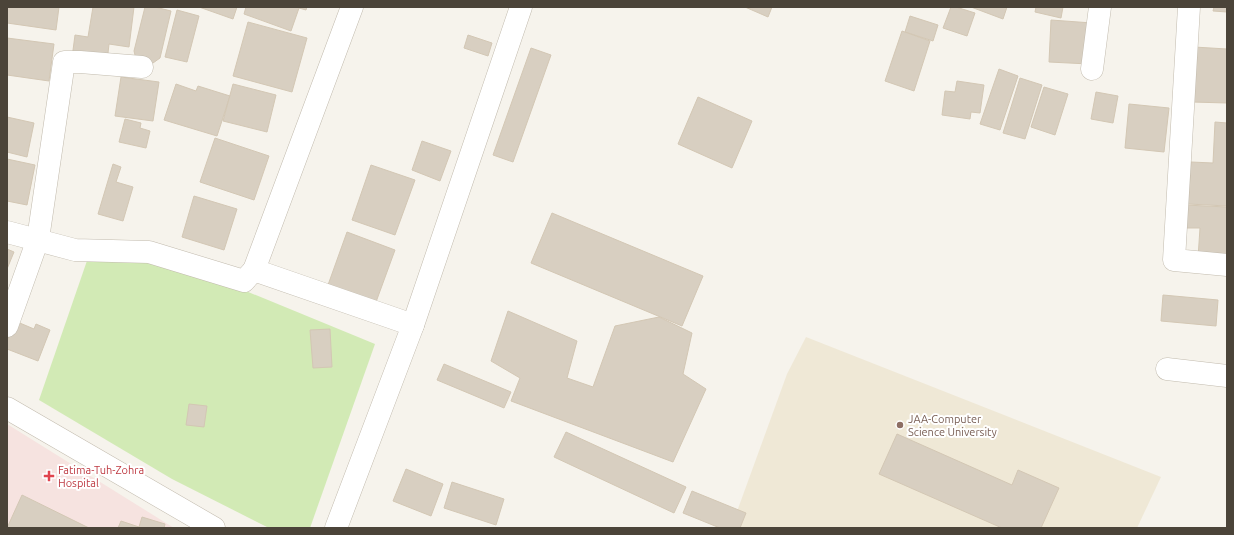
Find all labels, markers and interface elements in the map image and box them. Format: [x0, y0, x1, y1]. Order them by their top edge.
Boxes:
place label: JAA-Computer Science University [908, 413, 997, 438]
marker: JAA-Computer Science University [895, 420, 905, 430]
place label: Fatima-Tuh-Zohra Hospital [58, 464, 144, 489]
marker: Fatima-Tuh-Zohra Hospital [43, 470, 55, 482]

